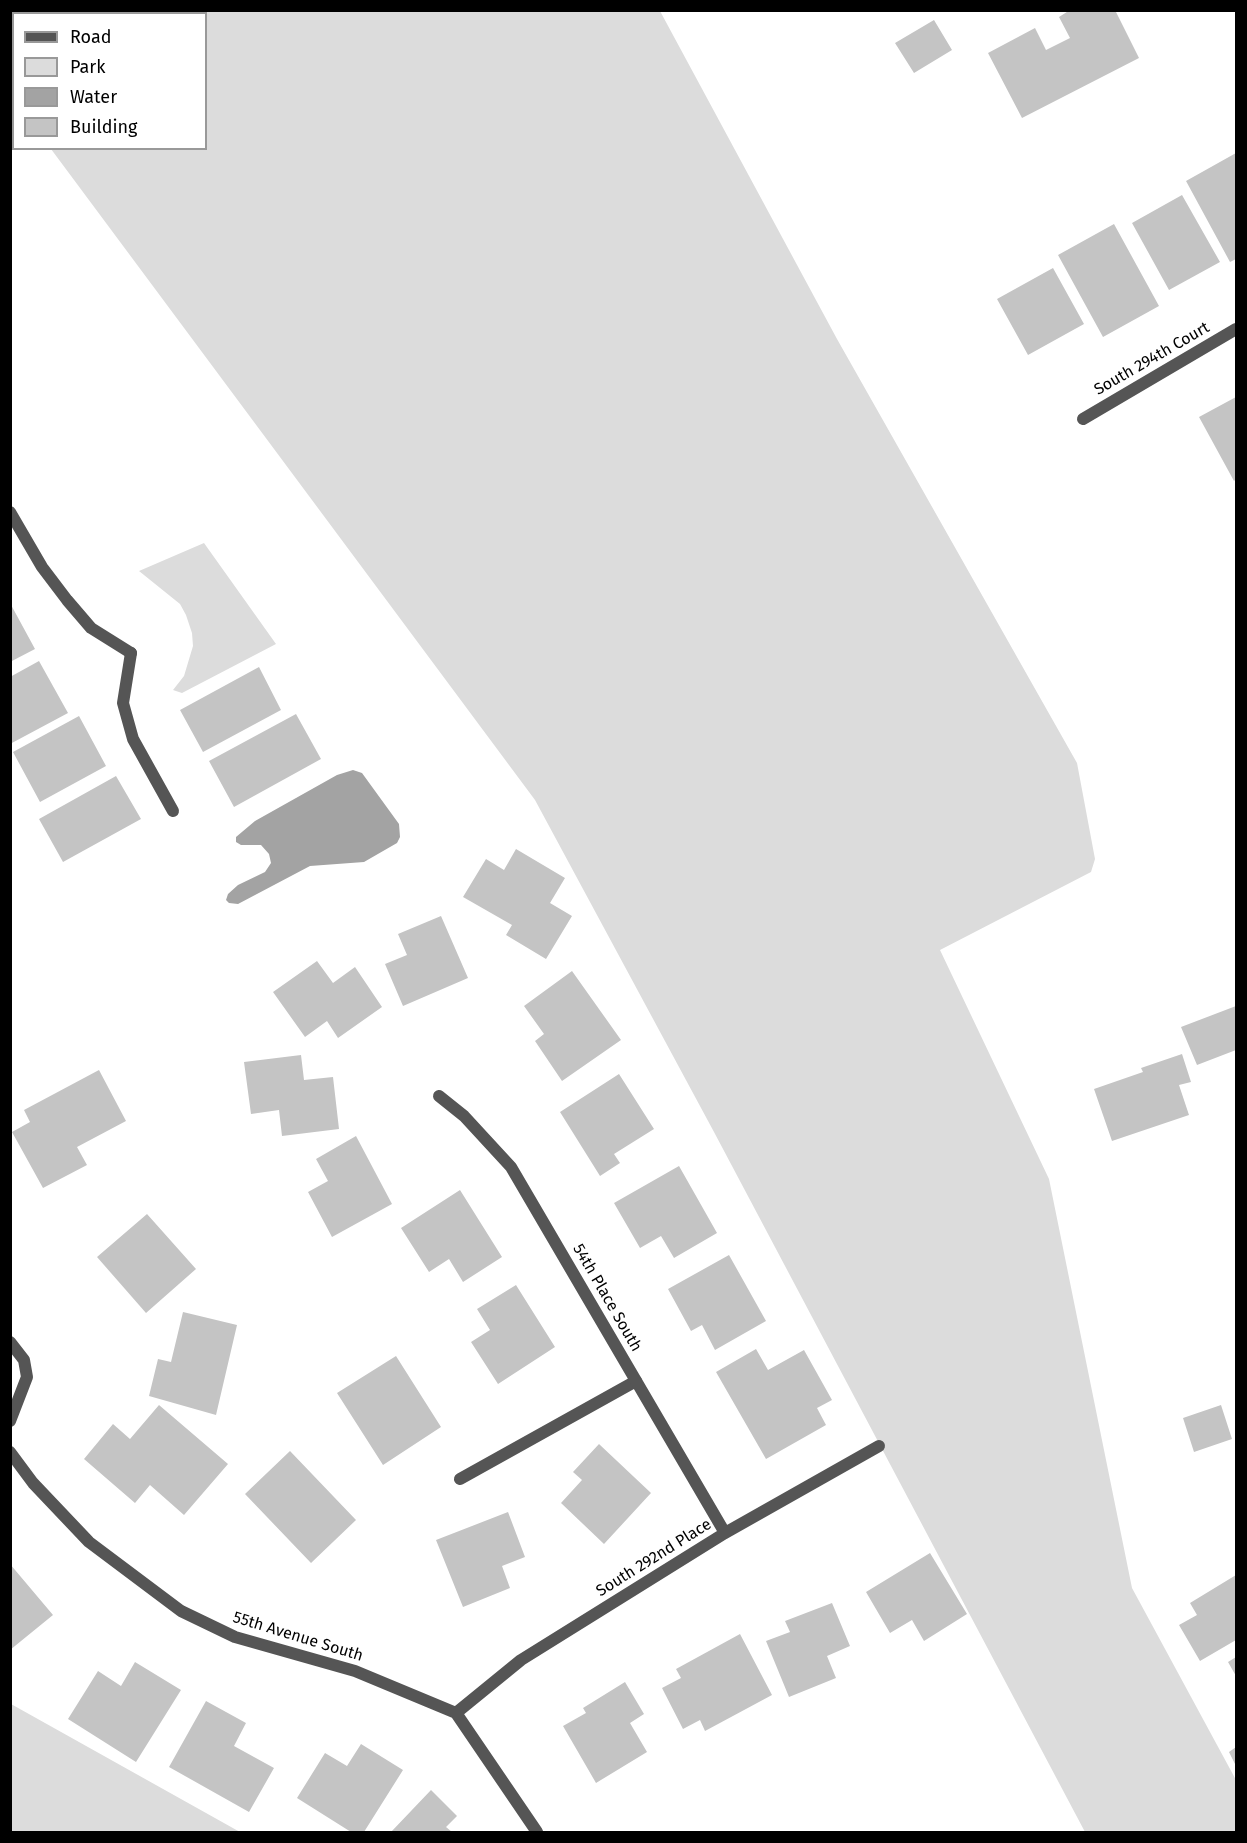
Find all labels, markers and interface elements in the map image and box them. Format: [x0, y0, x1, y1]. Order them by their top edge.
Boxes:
legend [12, 12, 207, 150]
text: Road [70, 26, 112, 48]
text: Park [70, 56, 105, 78]
text: Water [70, 86, 117, 108]
text: Building [70, 116, 137, 138]
street label: South 294th Court [1091, 318, 1213, 400]
street label: 54th Place South [568, 1241, 646, 1355]
street label: South 292nd Place [593, 1515, 715, 1601]
street label: 55th Avenue South [231, 1608, 365, 1666]

